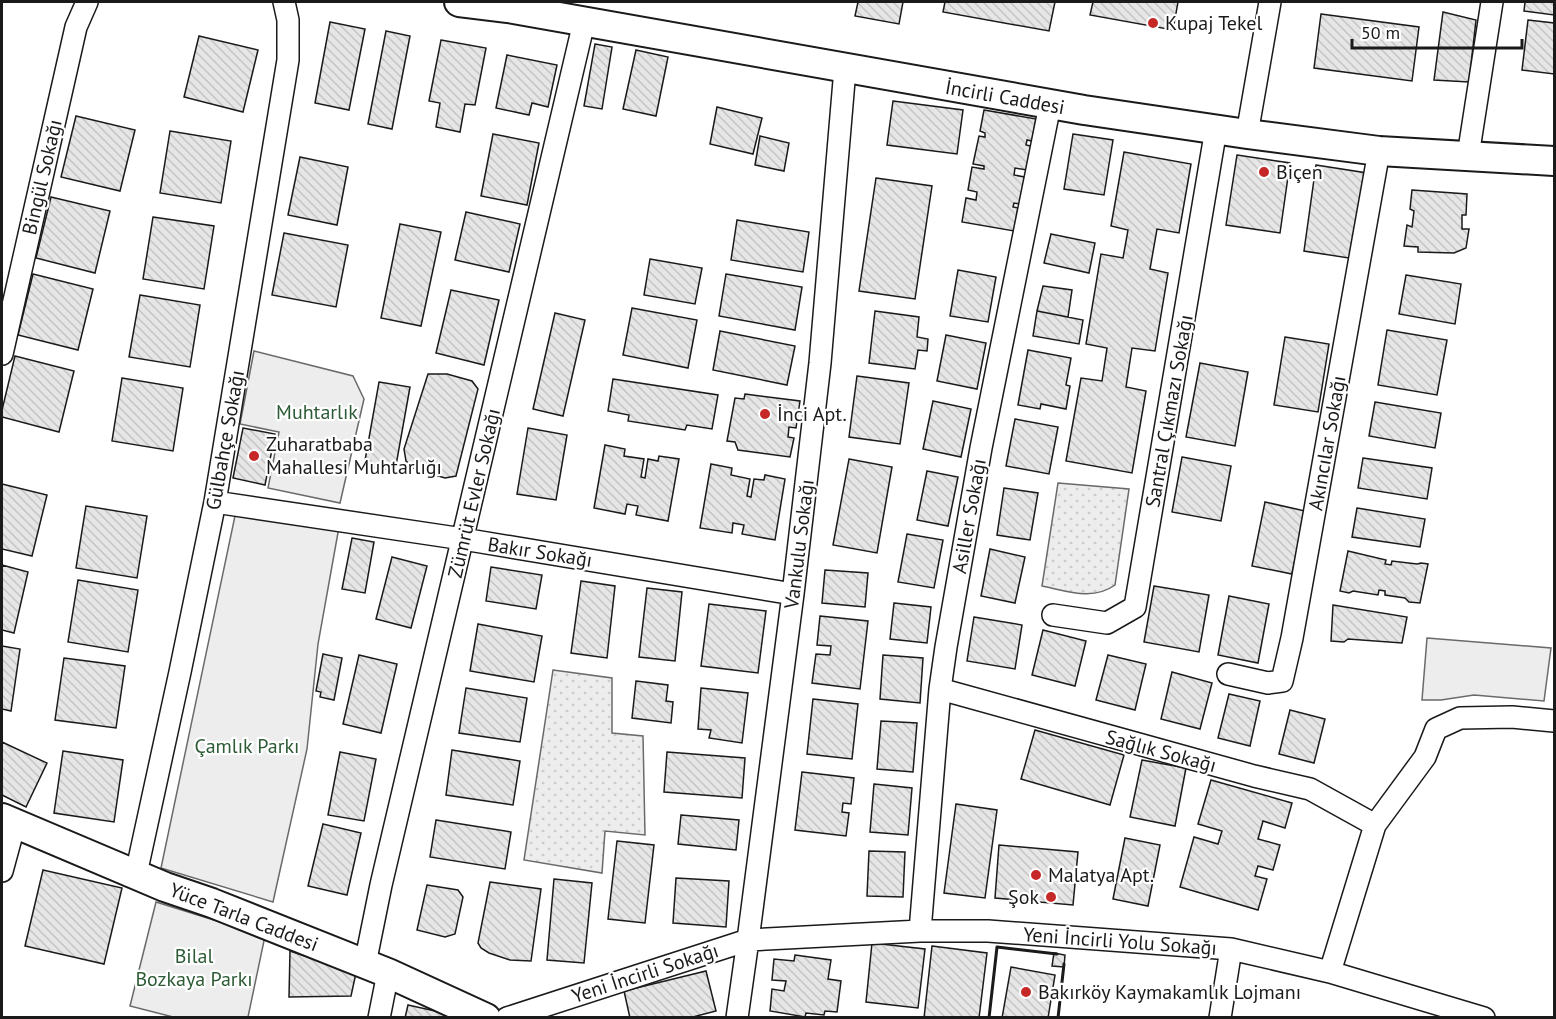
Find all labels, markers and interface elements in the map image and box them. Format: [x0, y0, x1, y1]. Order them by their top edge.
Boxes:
place label: Kupaj Tekel [1165, 10, 1262, 36]
scale bar [1352, 12, 1522, 50]
marker: Kupaj Tekel [1146, 16, 1160, 30]
text: 50 m [1361, 21, 1400, 44]
street label: İncirli Caddesi [943, 74, 1067, 120]
street label: Bingül Sokağı [16, 117, 68, 237]
place label: Biçen [1276, 159, 1323, 185]
marker: Biçen [1257, 165, 1271, 179]
street label: Santral Çıkmazı Sokağı [1139, 313, 1199, 509]
street label: Gülbahçe Sokağı [200, 368, 250, 512]
street label: Akıncılar Sokağı [1302, 373, 1352, 513]
park label: Muhtarlık [276, 399, 358, 425]
place label: İnci Apt. [777, 401, 847, 427]
street label: Zümrüt Evler Sokağı [442, 406, 506, 580]
marker: İnci Apt. [758, 407, 772, 421]
place label: Zuharatbaba Mahallesi Muhtarlığı [266, 431, 442, 480]
marker: Zuharatbaba Mahallesi Muhtarlığı [247, 449, 261, 463]
street label: Asiller Sokağı [946, 456, 992, 576]
street label: Vankulu Sokağı [778, 478, 820, 611]
street label: Bakır Sokağı [486, 531, 594, 573]
street label: Sağlık Sokağı [1103, 724, 1219, 778]
park label: Çamlık Parkı [195, 733, 299, 759]
place label: Malatya Apt. [1048, 862, 1154, 888]
marker: Malatya Apt. [1029, 868, 1043, 882]
street label: Yüce Tarla Caddesi [166, 877, 322, 957]
place label: Şok [1008, 884, 1039, 910]
marker: Şok [1044, 890, 1058, 904]
street label: Yeni İncirli Yolu Sokağı [1022, 921, 1218, 961]
street label: Yeni İncirli Sokağı [568, 937, 722, 1009]
park label: Bilal Bozkaya Parkı [135, 943, 253, 992]
place label: Bakırköy Kaymakamlık Lojmanı [1038, 979, 1301, 1005]
marker: Bakırköy Kaymakamlık Lojmanı [1019, 985, 1033, 999]

